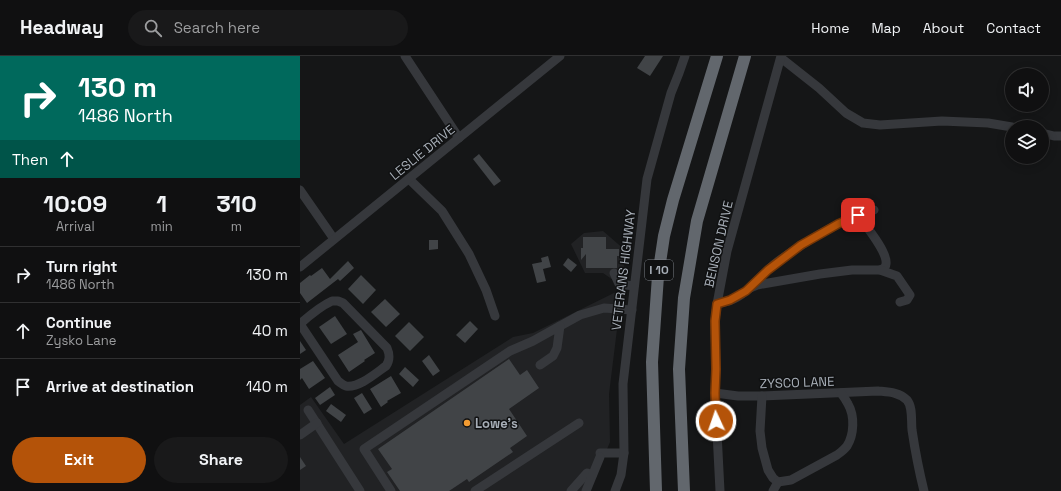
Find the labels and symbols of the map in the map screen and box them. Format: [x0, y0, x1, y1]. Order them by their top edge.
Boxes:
street label: LESLIE DRIVE [386, 121, 458, 184]
pin [841, 198, 875, 232]
street label: BENSON DRIVE [700, 199, 737, 289]
street label: VETERANS HIGHWAY [608, 209, 639, 331]
road number: I 10 [645, 260, 673, 280]
street label: ZYSCO LANE [759, 373, 835, 392]
position arrow [695, 400, 737, 442]
place label: Lowe's [475, 415, 518, 432]
marker: Lowe's [462, 418, 472, 428]

